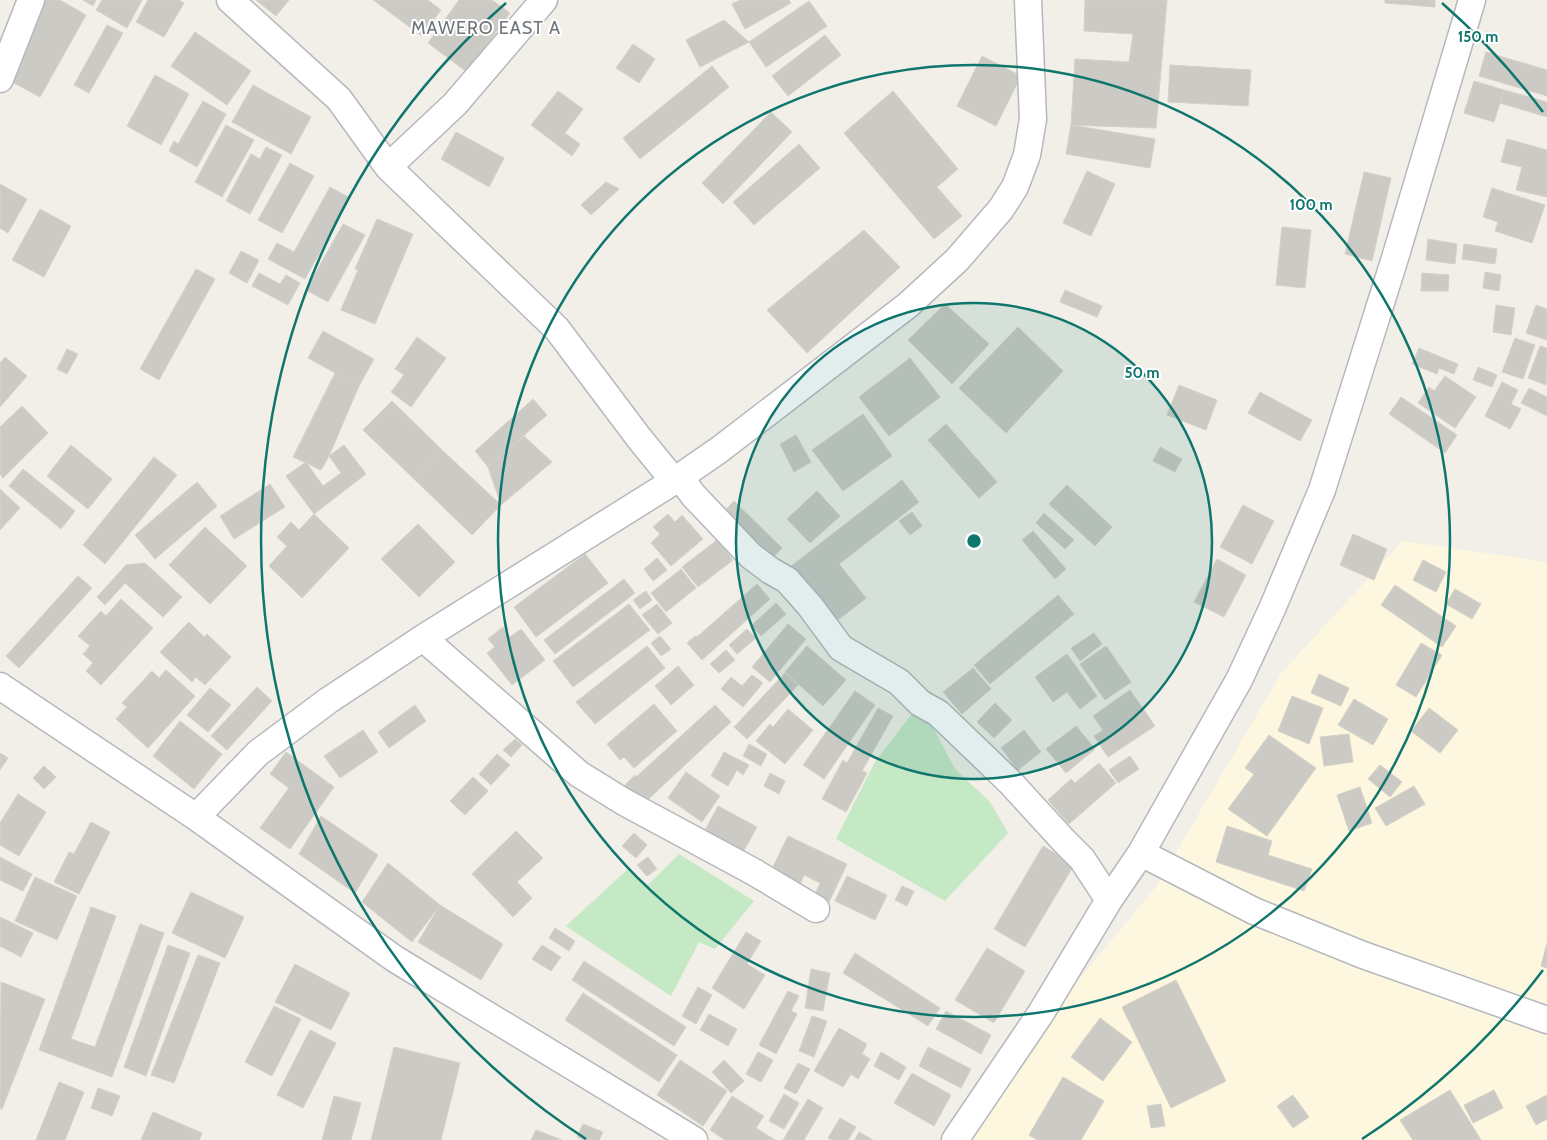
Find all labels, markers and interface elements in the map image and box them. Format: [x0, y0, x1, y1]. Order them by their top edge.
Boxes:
district label: MAWERO EAST A [411, 17, 561, 39]
text: 150 m [1458, 28, 1498, 46]
text: 100 m [1289, 196, 1333, 214]
text: 50 m [1124, 364, 1160, 382]
centre of rings [965, 532, 983, 550]

